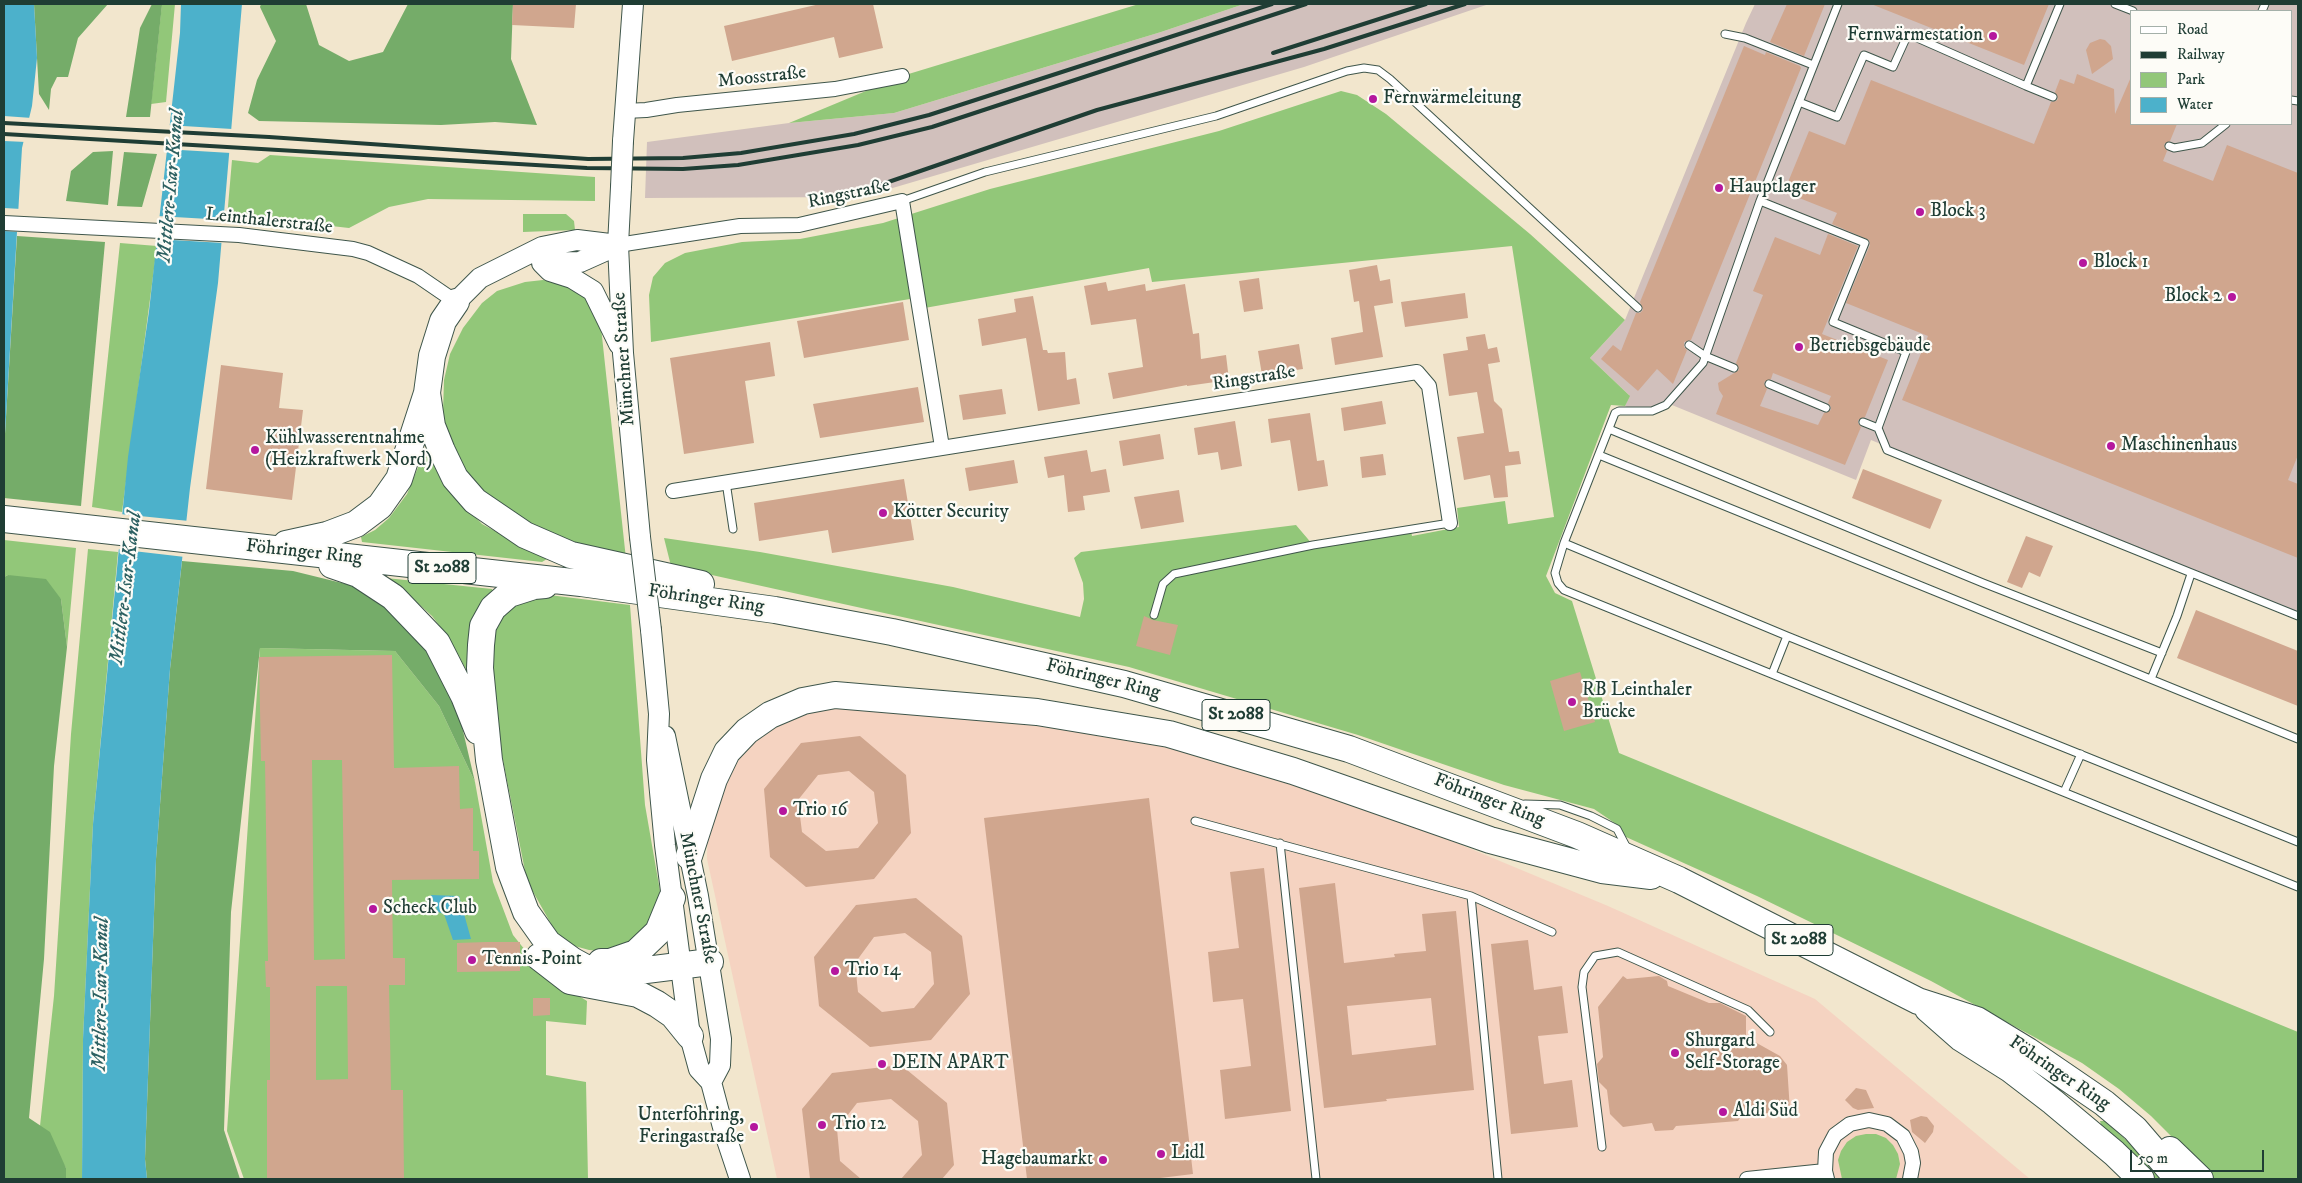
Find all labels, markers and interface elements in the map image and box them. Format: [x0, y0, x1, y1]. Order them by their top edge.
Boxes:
legend [2130, 10, 2292, 125]
text: Road [2177, 20, 2208, 39]
place label: Fernwärmestation [1847, 25, 1983, 47]
marker: Fernwärmestation [1987, 30, 1999, 42]
text: Railway [2177, 45, 2225, 64]
street label: Moosstraße [717, 62, 807, 94]
text: Park [2177, 70, 2205, 89]
place label: Fernwärmeleitung [1383, 88, 1521, 110]
marker: Fernwärmeleitung [1367, 93, 1379, 105]
text: Water [2177, 95, 2213, 114]
water label: Mittlere-Isar-Kanal [153, 109, 191, 263]
street label: Ringstraße [806, 175, 892, 215]
place label: Hauptlager [1729, 177, 1816, 199]
marker: Hauptlager [1713, 182, 1725, 194]
place label: Block 3 [1930, 201, 1986, 223]
street label: Leinthalerstraße [204, 204, 334, 240]
marker: Block 3 [1914, 206, 1926, 218]
place label: Block 1 [2093, 252, 2148, 274]
marker: Block 1 [2077, 257, 2089, 269]
place label: Block 2 [2164, 286, 2222, 308]
street label: Münchner Straße [609, 291, 641, 427]
marker: Block 2 [2226, 291, 2238, 303]
place label: Betriebsgebäude [1809, 336, 1931, 358]
marker: Betriebsgebäude [1793, 341, 1805, 353]
street label: Ringstraße [1211, 361, 1297, 397]
place label: Kühlwasserentnahme (Heizkraftwerk Nord) [265, 428, 432, 472]
place label: Maschinenhaus [2121, 435, 2237, 457]
marker: Maschinenhaus [2105, 440, 2117, 452]
marker: Kühlwasserentnahme (Heizkraftwerk Nord) [249, 444, 261, 456]
place label: Kötter Security [893, 502, 1009, 524]
marker: Kötter Security [877, 507, 889, 519]
water label: Mittlere-Isar-Kanal [106, 511, 148, 665]
street label: Föhringer Ring [245, 536, 363, 570]
road number: St 2088 [408, 552, 476, 584]
street label: Föhringer Ring [646, 581, 766, 619]
street label: Föhringer Ring [1043, 655, 1163, 705]
place label: RB Leinthaler Brücke [1582, 680, 1692, 724]
marker: RB Leinthaler Brücke [1566, 696, 1578, 708]
road number: St 2088 [1202, 700, 1270, 730]
street label: Föhringer Ring [1430, 769, 1548, 833]
place label: Trio 16 [793, 800, 848, 822]
marker: Trio 16 [777, 805, 789, 817]
street label: Münchner Straße [673, 830, 721, 966]
place label: Scheck Club [383, 898, 477, 920]
marker: Scheck Club [367, 903, 379, 915]
water label: Mittlere-Isar-Kanal [89, 917, 115, 1071]
road number: St 2088 [1765, 924, 1833, 956]
place label: Tennis-Point [482, 949, 582, 971]
marker: Tennis-Point [466, 954, 478, 966]
place label: Trio 14 [845, 960, 901, 982]
marker: Trio 14 [829, 965, 841, 977]
place label: Shurgard Self-Storage [1685, 1031, 1780, 1075]
street label: Föhringer Ring [2004, 1032, 2114, 1116]
marker: Shurgard Self-Storage [1669, 1047, 1681, 1059]
place label: DEIN APART [892, 1053, 1009, 1075]
marker: DEIN APART [876, 1058, 888, 1070]
place label: Aldi Süd [1733, 1101, 1798, 1123]
place label: Unterföhring, Feringastraße [638, 1105, 744, 1149]
marker: Aldi Süd [1717, 1106, 1729, 1118]
place label: Trio 12 [832, 1114, 886, 1136]
marker: Trio 12 [816, 1119, 828, 1131]
marker: Unterföhring, Feringastraße [748, 1121, 760, 1133]
scale bar [2132, 1140, 2266, 1172]
place label: Lidl [1171, 1143, 1205, 1165]
marker: Lidl [1155, 1148, 1167, 1160]
place label: Hagebaumarkt [981, 1149, 1093, 1171]
text: 50 m [2138, 1149, 2168, 1168]
marker: Hagebaumarkt [1097, 1154, 1109, 1166]

